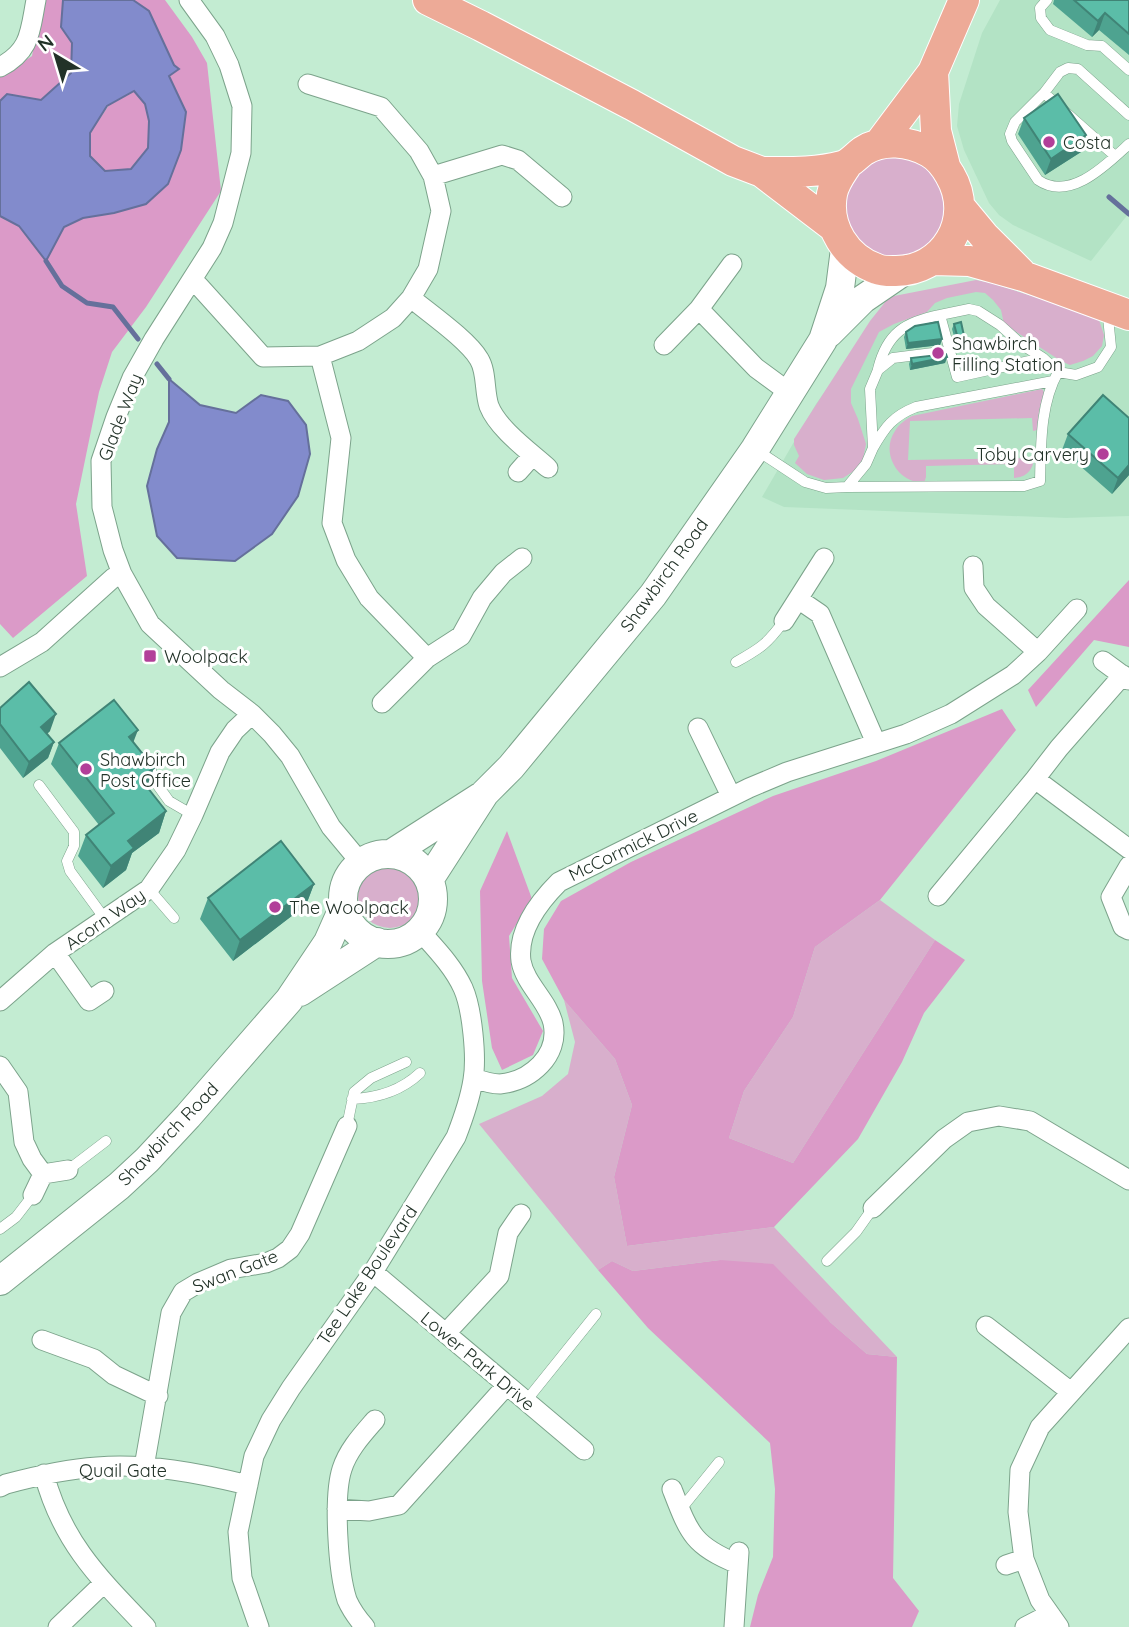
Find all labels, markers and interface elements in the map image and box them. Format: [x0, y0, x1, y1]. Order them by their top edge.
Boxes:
north arrow [21, 21, 91, 91]
text: N [33, 29, 58, 56]
place label: Costa [1063, 131, 1111, 154]
marker: Costa [1041, 134, 1057, 150]
place label: Shawbirch Filling Station [952, 332, 1063, 376]
marker: Shawbirch Filling Station [930, 345, 946, 361]
street label: Glade Way [93, 370, 147, 464]
place label: Toby Carvery [976, 443, 1089, 466]
marker: Toby Carvery [1095, 446, 1111, 462]
street label: Shawbirch Road [615, 514, 713, 636]
place label: Woolpack [164, 645, 248, 668]
marker: Woolpack [142, 648, 158, 664]
place label: Shawbirch Post Office [100, 748, 191, 792]
marker: Shawbirch Post Office [78, 761, 94, 777]
street label: McCormick Drive [564, 804, 702, 886]
street label: Acorn Way [61, 883, 149, 955]
place label: The Woolpack [289, 896, 409, 919]
marker: The Woolpack [267, 899, 283, 915]
street label: Shawbirch Road [113, 1077, 223, 1191]
street label: Tee Lake Boulevard [312, 1201, 422, 1349]
street label: Swan Gate [189, 1244, 281, 1298]
street label: Lower Park Drive [416, 1306, 540, 1416]
street label: Quail Gate [79, 1459, 167, 1482]

